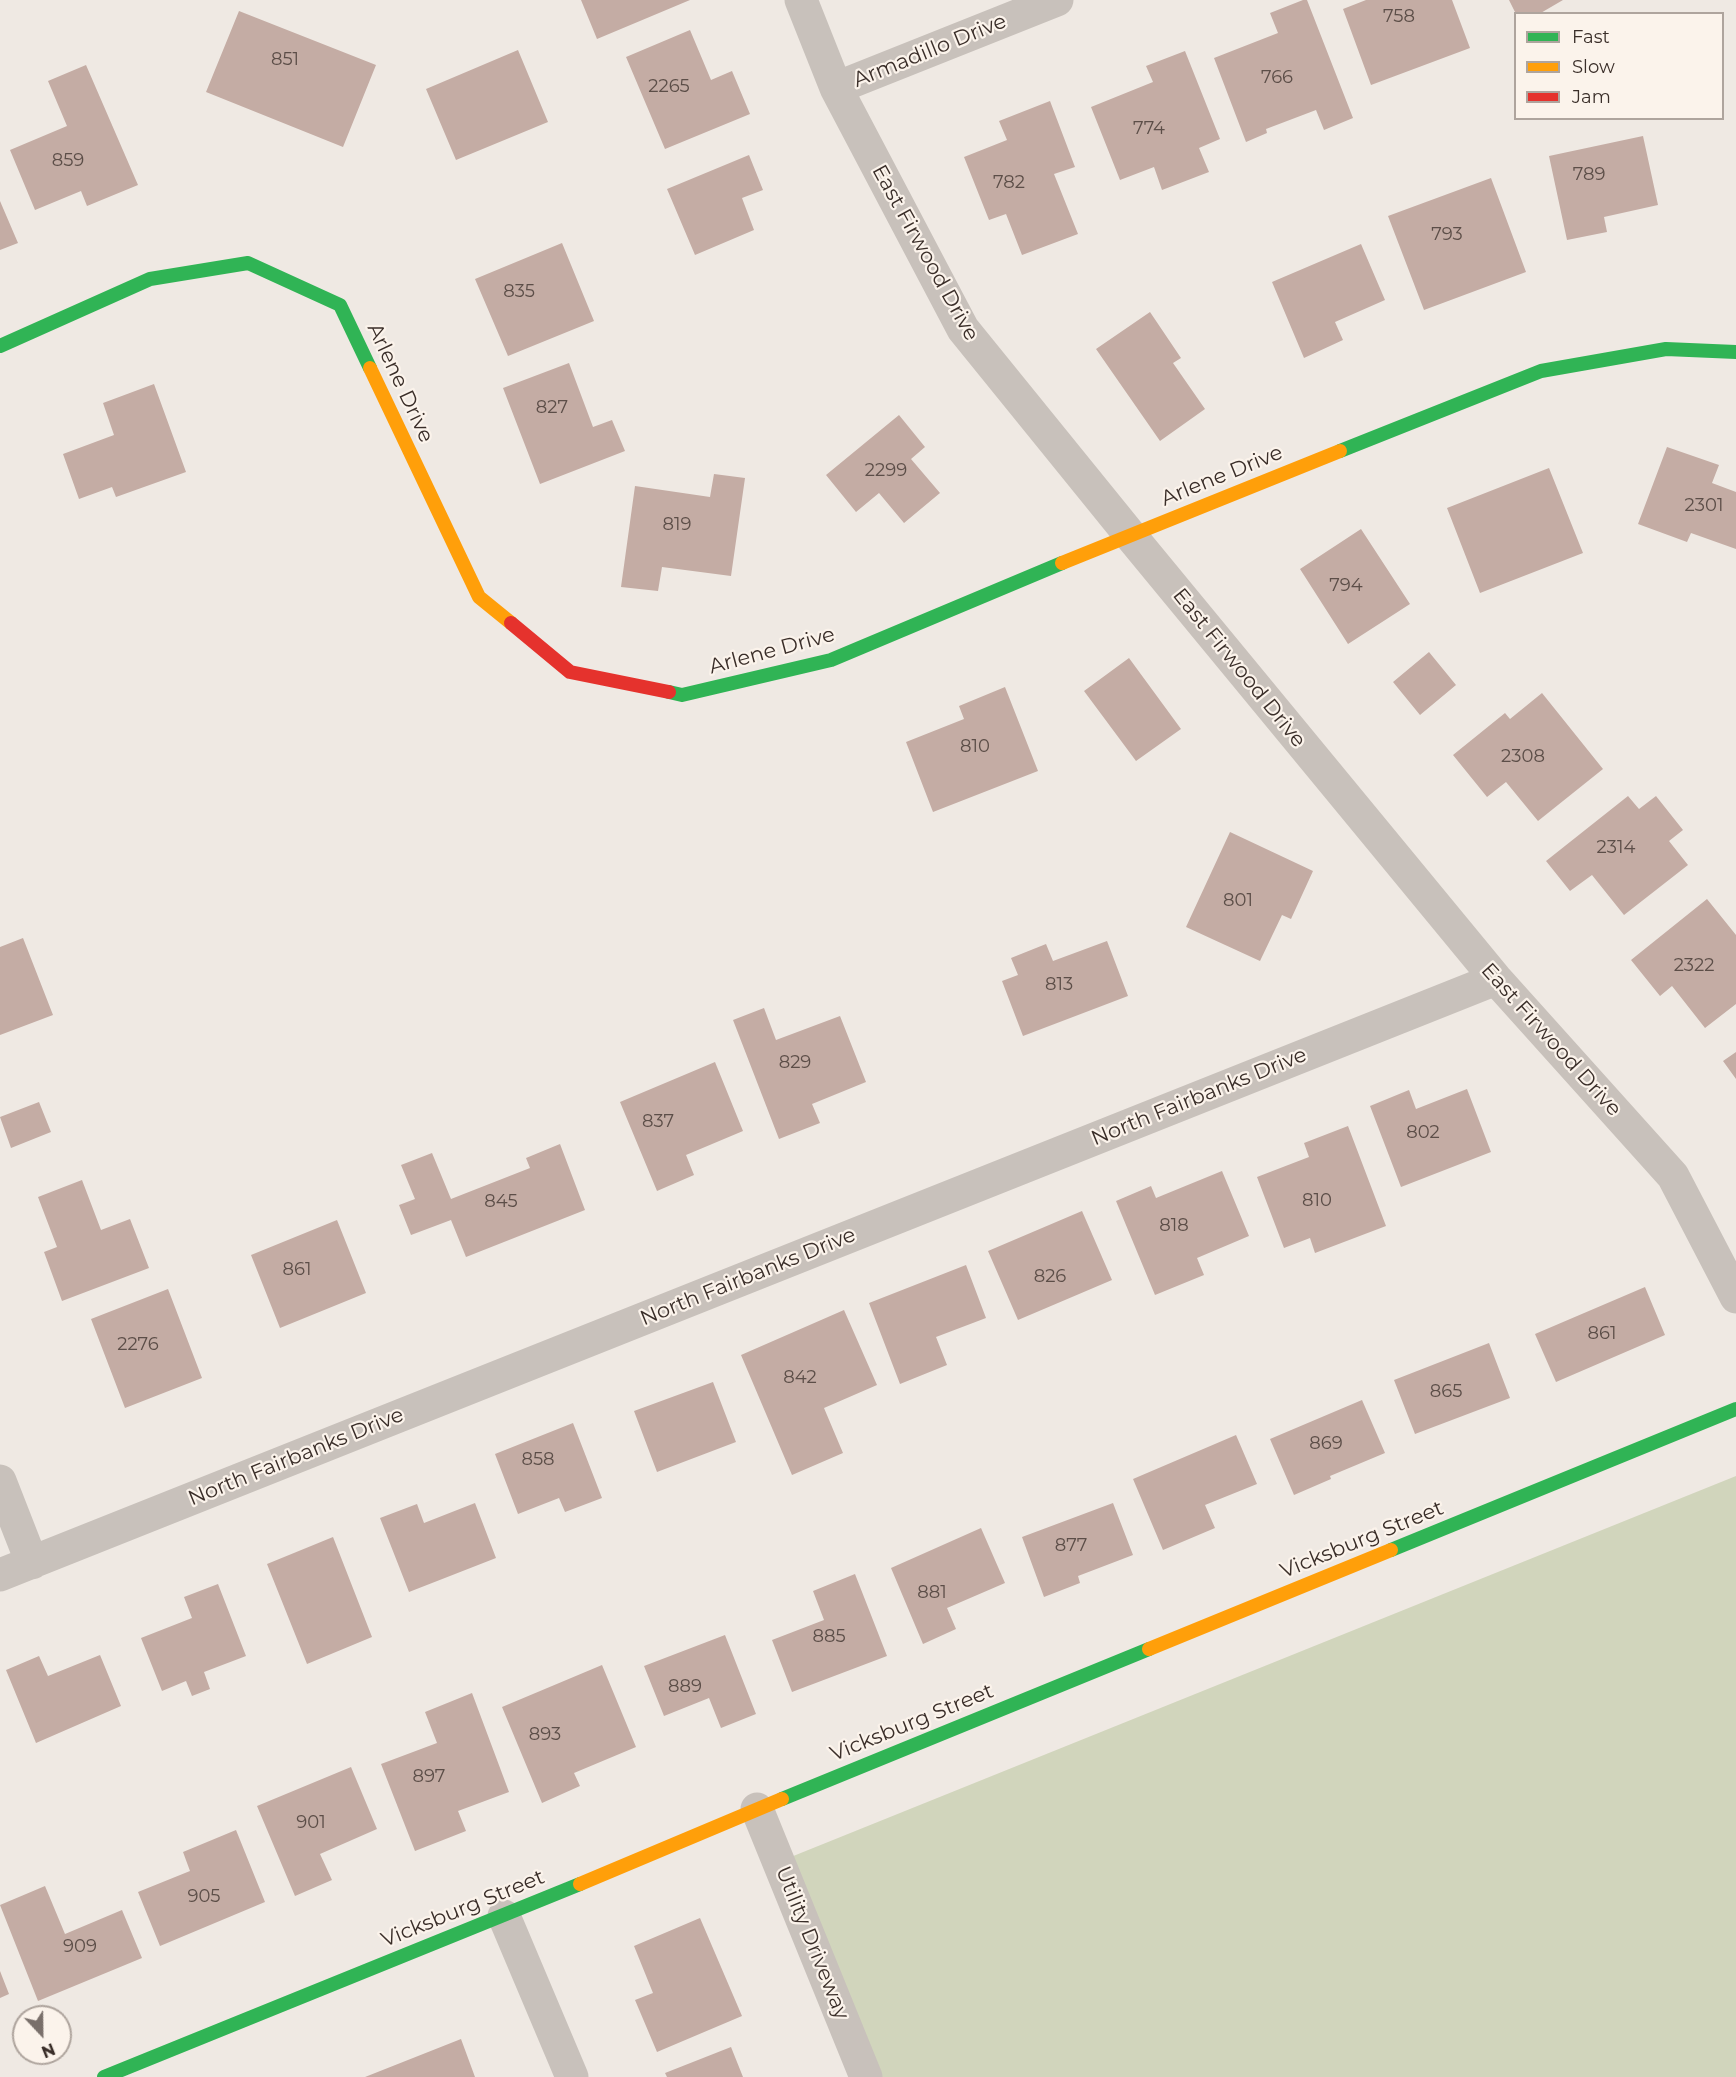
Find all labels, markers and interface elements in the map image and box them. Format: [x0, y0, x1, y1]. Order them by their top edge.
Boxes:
house number: 758 [1383, 6, 1415, 28]
street label: Armadillo Drive [850, 9, 1010, 93]
legend [1514, 12, 1724, 120]
text: Fast [1572, 26, 1610, 48]
house number: 851 [271, 49, 299, 71]
text: Slow [1572, 56, 1615, 78]
house number: 766 [1261, 67, 1293, 89]
house number: 2265 [648, 76, 690, 98]
text: Jam [1572, 86, 1611, 108]
house number: 774 [1133, 118, 1165, 140]
house number: 859 [52, 150, 84, 172]
street label: East Firwood Drive [866, 161, 984, 345]
house number: 789 [1573, 164, 1605, 186]
house number: 782 [993, 172, 1025, 194]
house number: 793 [1431, 224, 1463, 246]
house number: 835 [503, 281, 535, 303]
street label: Arlene Drive [361, 319, 439, 447]
house number: 827 [536, 397, 568, 419]
street label: Arlene Drive [1157, 440, 1287, 512]
house number: 2299 [865, 460, 907, 482]
house number: 2301 [1685, 495, 1723, 517]
house number: 819 [663, 514, 691, 536]
house number: 794 [1329, 575, 1363, 597]
street label: East Firwood Drive [1167, 583, 1311, 753]
street label: Arlene Drive [706, 622, 838, 680]
house number: 810 [960, 736, 990, 758]
house number: 2308 [1501, 746, 1545, 768]
house number: 2314 [1597, 837, 1635, 859]
house number: 801 [1223, 890, 1253, 912]
house number: 2322 [1674, 955, 1714, 977]
street label: East Firwood Drive [1476, 958, 1626, 1122]
house number: 813 [1045, 974, 1073, 996]
street label: North Fairbanks Drive [1088, 1042, 1310, 1152]
house number: 829 [779, 1052, 811, 1074]
house number: 837 [642, 1111, 674, 1133]
house number: 802 [1406, 1122, 1440, 1144]
house number: 810 [1302, 1190, 1332, 1212]
house number: 845 [484, 1191, 518, 1213]
house number: 818 [1159, 1215, 1189, 1237]
street label: North Fairbanks Drive [637, 1222, 859, 1332]
house number: 861 [283, 1259, 311, 1281]
house number: 826 [1034, 1266, 1066, 1288]
house number: 861 [1588, 1323, 1616, 1345]
house number: 2276 [117, 1334, 159, 1356]
house number: 842 [783, 1367, 817, 1389]
house number: 865 [1430, 1381, 1462, 1403]
street label: North Fairbanks Drive [185, 1402, 407, 1512]
house number: 869 [1309, 1433, 1343, 1455]
house number: 858 [521, 1449, 555, 1471]
street label: Vicksburg Street [1277, 1496, 1447, 1584]
house number: 877 [1055, 1535, 1087, 1557]
house number: 881 [917, 1582, 947, 1604]
house number: 885 [812, 1626, 846, 1648]
house number: 889 [668, 1676, 702, 1698]
street label: Vicksburg Street [827, 1679, 997, 1767]
house number: 893 [529, 1724, 561, 1746]
house number: 897 [413, 1766, 445, 1788]
house number: 901 [296, 1812, 326, 1834]
street label: Utility Driveway [770, 1863, 854, 2023]
street label: Vicksburg Street [378, 1865, 548, 1953]
house number: 905 [187, 1886, 221, 1908]
house number: 909 [63, 1936, 97, 1958]
north arrow [12, 2005, 72, 2065]
text: N [39, 2039, 58, 2062]

